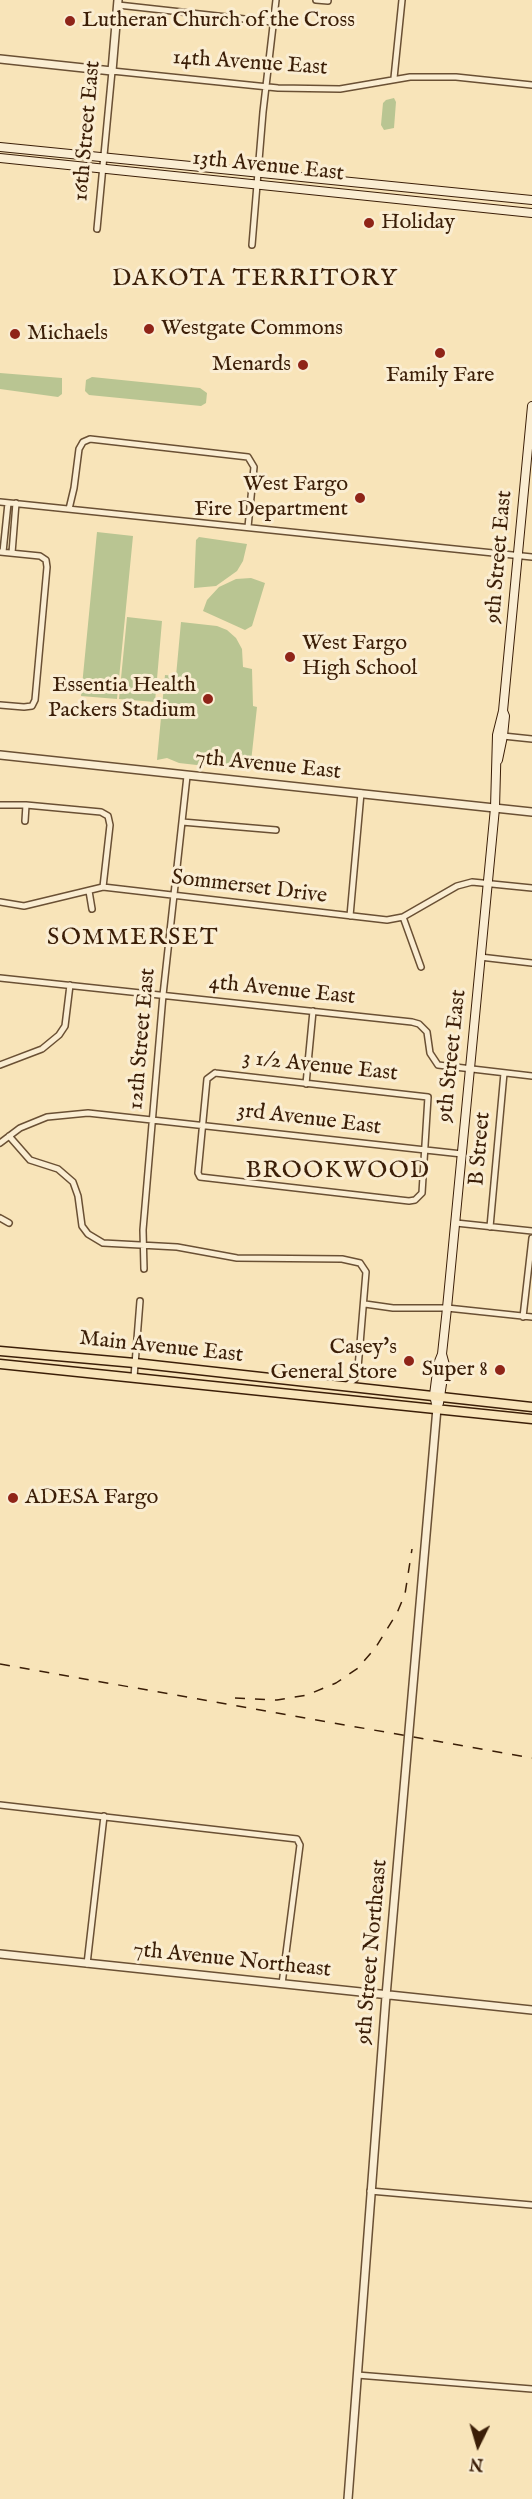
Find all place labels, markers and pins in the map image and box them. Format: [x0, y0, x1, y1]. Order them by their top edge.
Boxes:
place label: Lutheran Church of the Cross [82, 8, 355, 34]
marker: Lutheran Church of the Cross [63, 14, 77, 28]
place label: Holiday [381, 210, 455, 236]
marker: Holiday [362, 216, 376, 230]
place label: Westgate Commons [161, 316, 343, 342]
place label: Michaels [27, 321, 108, 347]
marker: Westgate Commons [142, 322, 156, 336]
marker: Michaels [8, 327, 22, 341]
marker: Family Fare [433, 346, 447, 360]
place label: Menards [212, 352, 291, 378]
marker: Menards [296, 358, 310, 372]
place label: Family Fare [386, 363, 494, 389]
place label: West Fargo Fire Department [194, 472, 348, 524]
marker: West Fargo Fire Department [353, 491, 367, 505]
place label: West Fargo High School [302, 631, 417, 682]
marker: West Fargo High School [283, 650, 297, 664]
place label: Essentia Health Packers Stadium [48, 673, 196, 724]
marker: Essentia Health Packers Stadium [201, 692, 215, 706]
place label: Casey's General Store [270, 1335, 397, 1386]
marker: Casey's General Store [402, 1354, 416, 1368]
place label: Super 8 [422, 1357, 488, 1383]
marker: Super 8 [493, 1363, 507, 1377]
place label: ADESA Fargo [25, 1485, 158, 1511]
marker: ADESA Fargo [6, 1491, 20, 1505]

